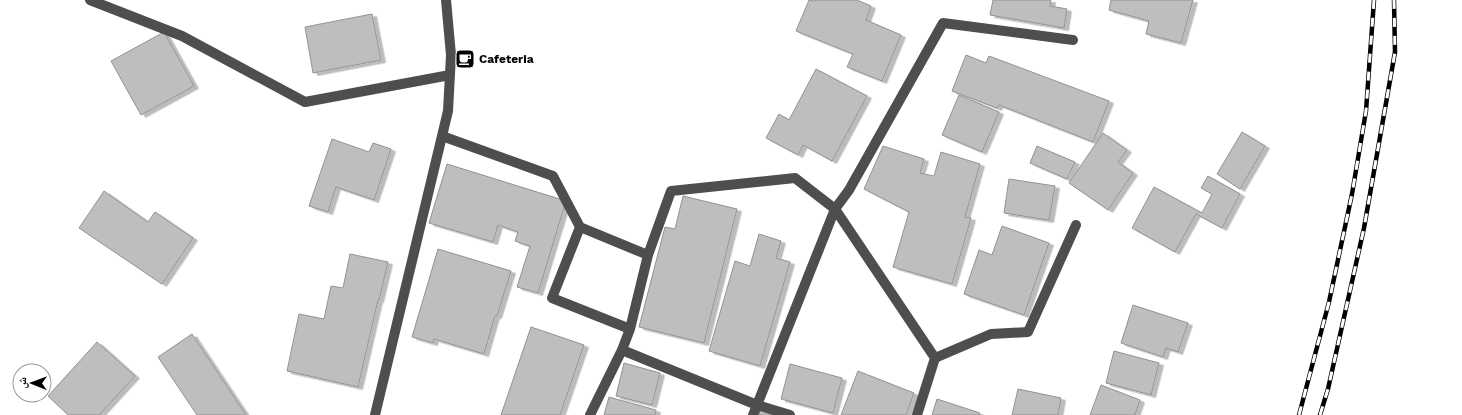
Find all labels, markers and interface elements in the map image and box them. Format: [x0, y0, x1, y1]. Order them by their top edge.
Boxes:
cafe icon: Cafeteria [454, 48, 476, 70]
place label: Cafeteria [479, 52, 534, 66]
north arrow [12, 363, 52, 403]
text: ش [16, 377, 30, 389]

